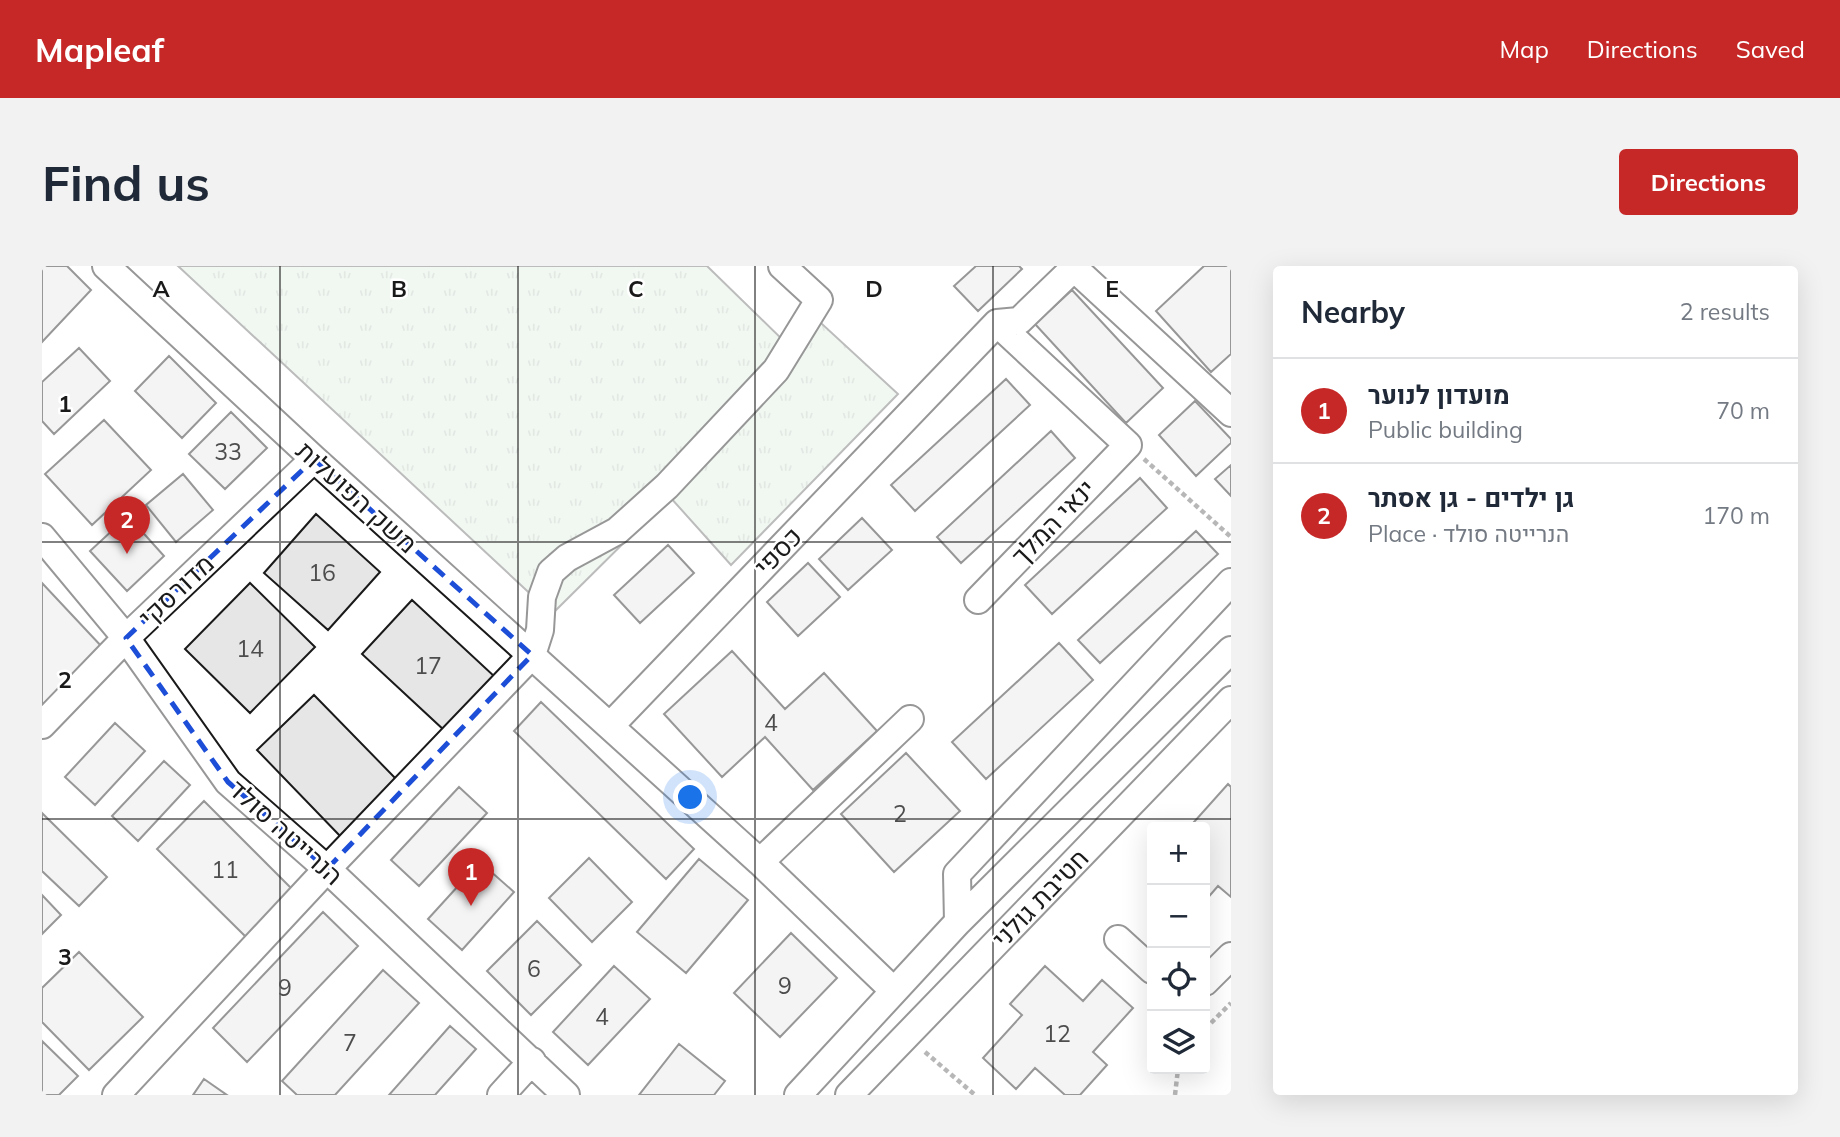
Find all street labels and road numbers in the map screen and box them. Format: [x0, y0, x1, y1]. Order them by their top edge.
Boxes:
street label: משק הפועלות [290, 434, 424, 560]
street label: ינאי המלך [1004, 472, 1102, 572]
street label: כספי [747, 520, 809, 582]
street label: מדורסקי [131, 547, 221, 633]
street label: הנרייטה סולד [222, 772, 350, 892]
street label: חטיבת גולני [985, 842, 1095, 954]

